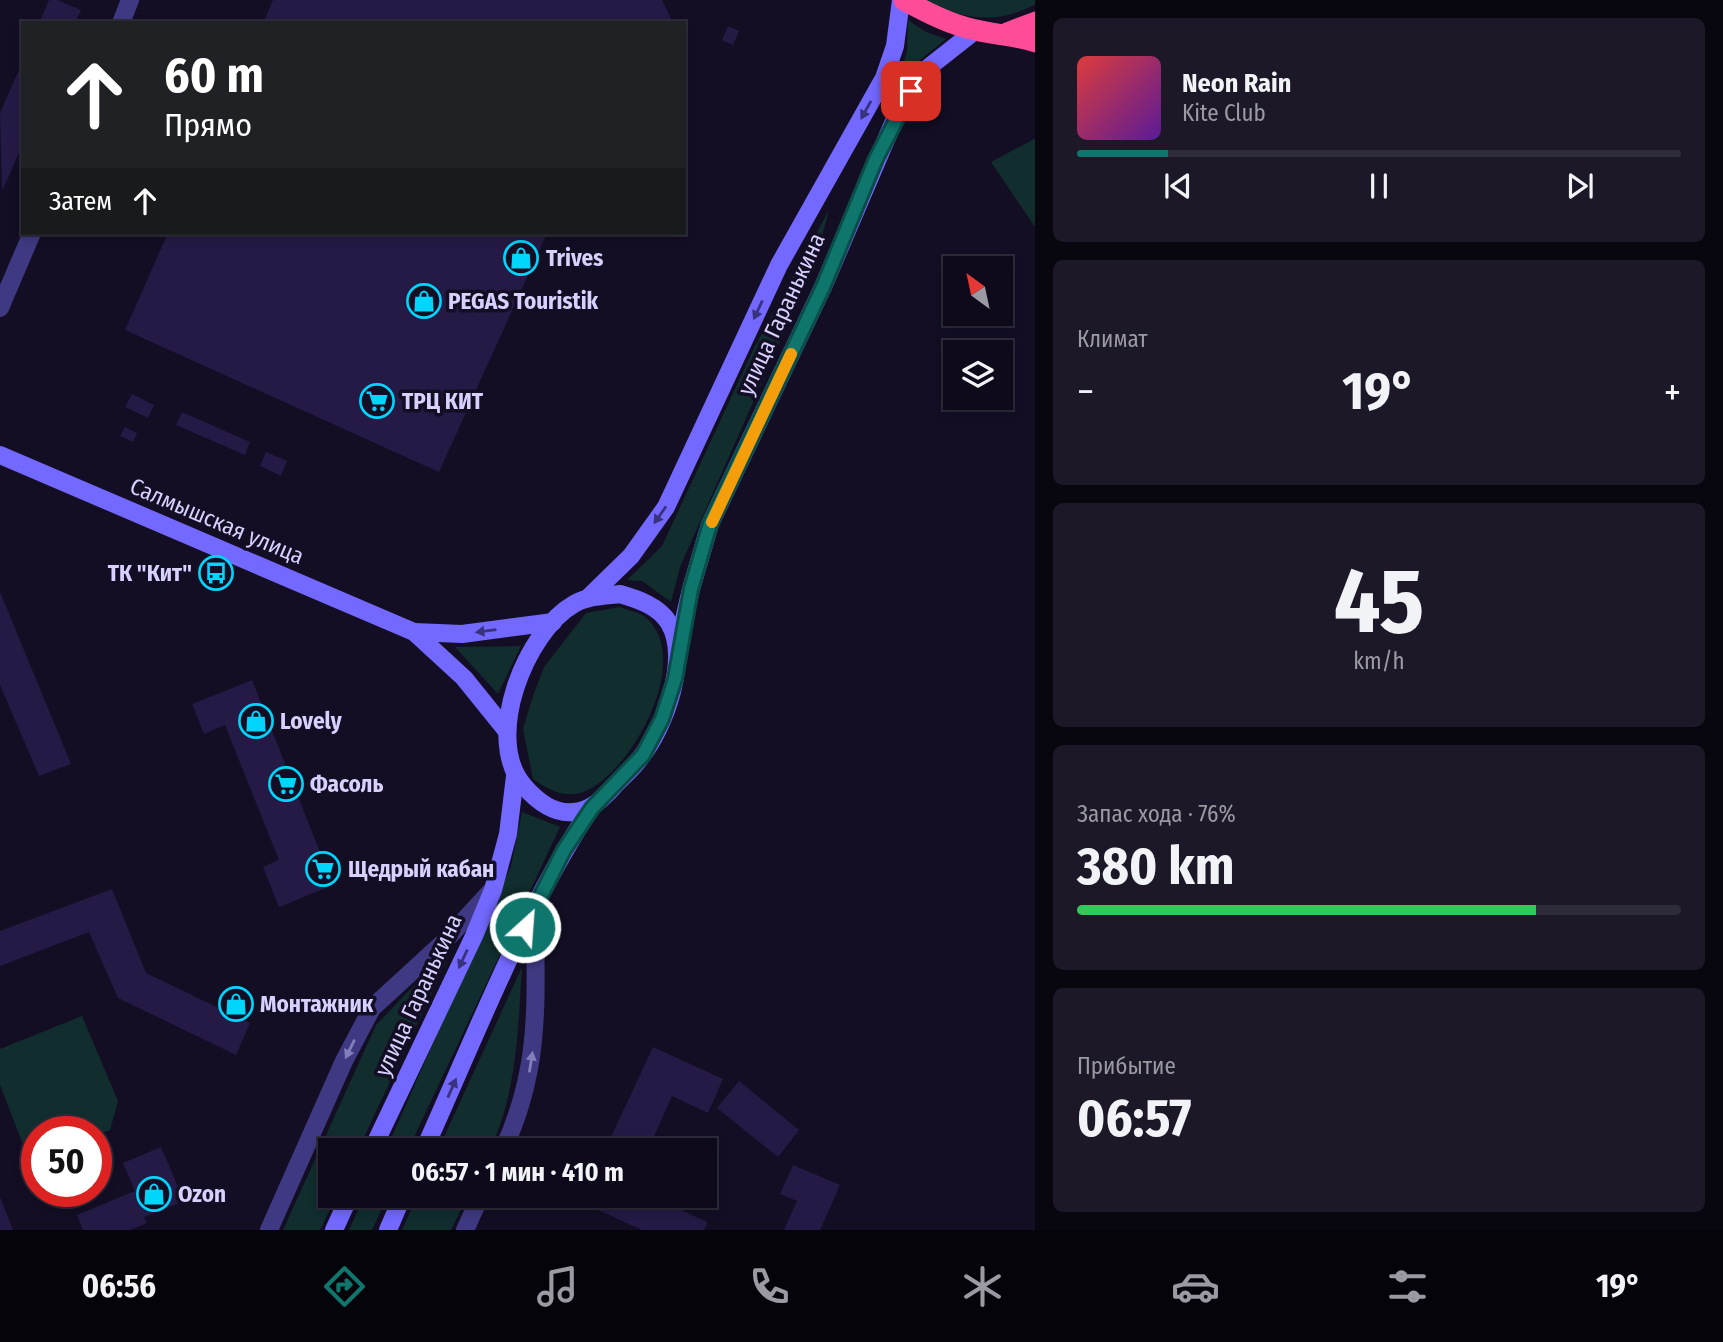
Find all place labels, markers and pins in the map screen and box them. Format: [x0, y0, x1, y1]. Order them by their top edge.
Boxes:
pin [881, 61, 941, 121]
shop icon: Trives [502, 239, 540, 277]
place label: Trives [546, 244, 603, 272]
shop icon: PEGAS Touristik [405, 282, 443, 320]
place label: PEGAS Touristik [448, 287, 599, 315]
supermarket icon: ТРЦ КИТ [358, 382, 396, 420]
place label: ТРЦ КИТ [402, 387, 484, 415]
bus stop icon: ТК "Кит" [197, 554, 235, 592]
place label: ТК "Кит" [108, 559, 192, 587]
shop icon: Lovely [237, 702, 275, 740]
place label: Lovely [280, 707, 343, 735]
supermarket icon: Фасоль [267, 765, 305, 803]
place label: Фасоль [310, 770, 383, 798]
supermarket icon: Щедрый кабан [304, 850, 342, 888]
place label: Щедрый кабан [348, 855, 494, 883]
shop icon: Монтажник [217, 985, 255, 1023]
place label: Монтажник [260, 990, 374, 1018]
shop icon: Ozon [135, 1175, 173, 1213]
place label: Ozon [178, 1180, 226, 1208]

